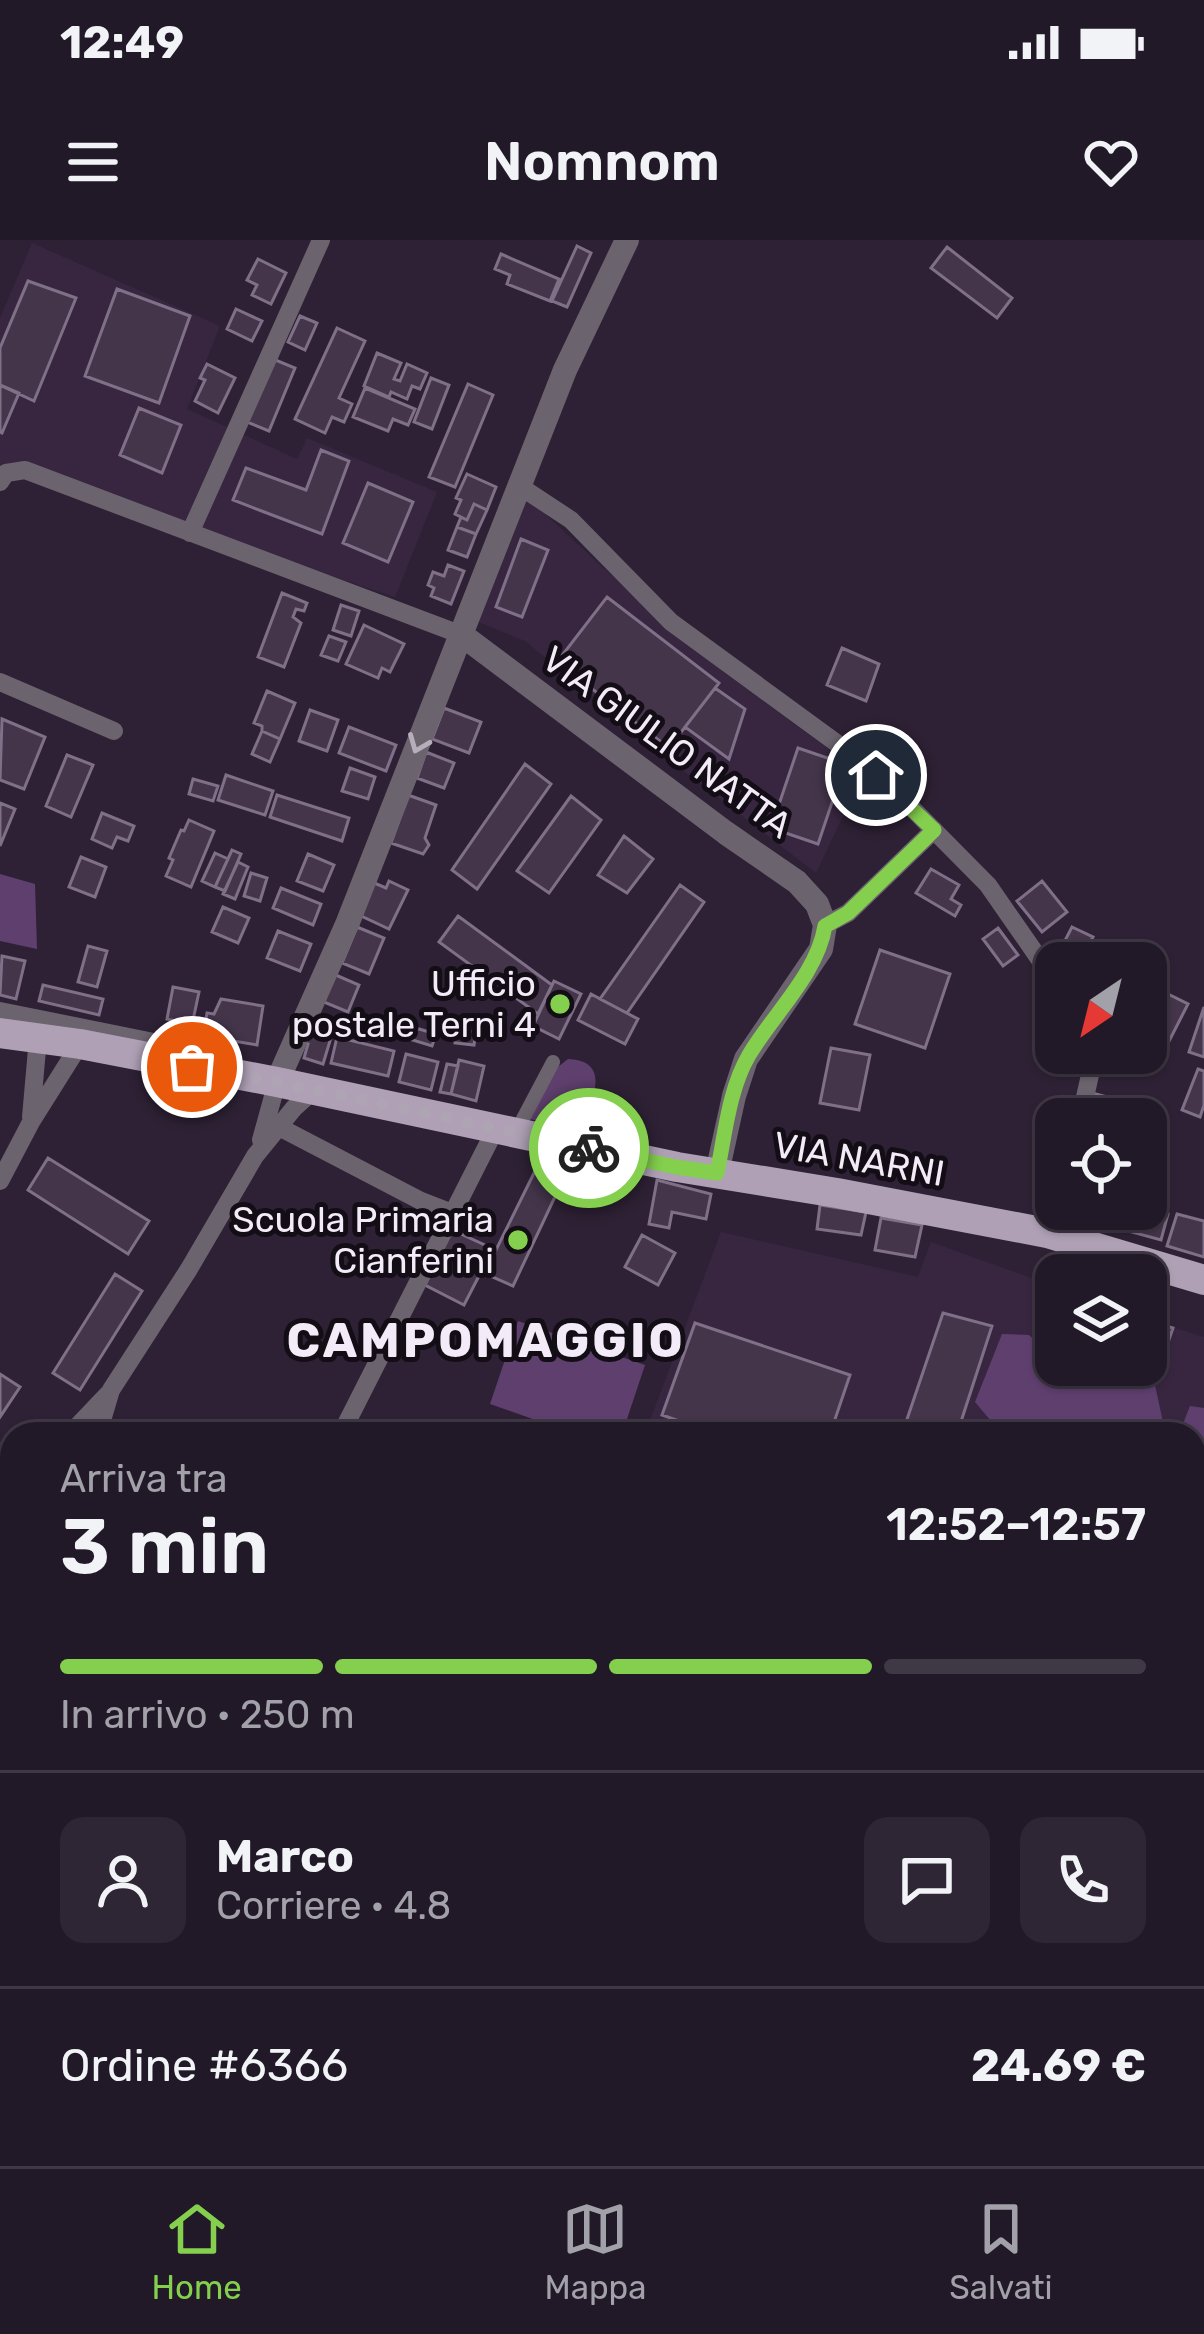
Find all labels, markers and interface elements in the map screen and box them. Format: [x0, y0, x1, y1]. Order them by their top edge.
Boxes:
text: 12:49 [60, 16, 184, 69]
icon: menu [60, 129, 126, 195]
icon: heart [1078, 129, 1144, 195]
text: Nomnom [484, 130, 720, 194]
street label: VIA GIULIO NATTA [534, 637, 800, 847]
pin [825, 724, 927, 826]
one-way arrow [408, 732, 433, 753]
icon: home [843, 742, 909, 808]
north arrow [1035, 942, 1167, 1074]
map controls [1035, 942, 1167, 1386]
place label: Ufficio postale Terni 4 [292, 962, 536, 1046]
marker: Ufficio postale Terni 4 [547, 991, 573, 1017]
pin [141, 1016, 243, 1118]
icon: bag [159, 1034, 225, 1100]
courier [529, 1088, 649, 1208]
button: locate [1035, 1098, 1167, 1230]
icon: bike [556, 1115, 622, 1181]
street label: VIA NARNI [770, 1123, 948, 1195]
place label: Scuola Primaria Cianferini [232, 1198, 494, 1282]
marker: Scuola Primaria Cianferini [505, 1227, 531, 1253]
button: layers [1035, 1254, 1167, 1386]
district label: CAMPOMAGGIO [286, 1312, 686, 1369]
text: Arriva tra [60, 1456, 228, 1502]
text: 12:52–12:57 [886, 1498, 1146, 1551]
text: 3 min [60, 1500, 269, 1593]
text: In arrivo · 250 m [60, 1692, 355, 1738]
button: person [60, 1817, 186, 1943]
button: chat [864, 1817, 990, 1943]
button: phone [1020, 1817, 1146, 1943]
text: Marco [216, 1830, 354, 1883]
text: Corriere · 4.8 [216, 1883, 451, 1929]
text: Ordine #6366 [60, 2039, 348, 2092]
text: 24.69 € [971, 2039, 1146, 2092]
tab: Home [151, 2196, 242, 2307]
tab: Mappa [545, 2196, 646, 2307]
tab: Salvati [949, 2196, 1053, 2307]

